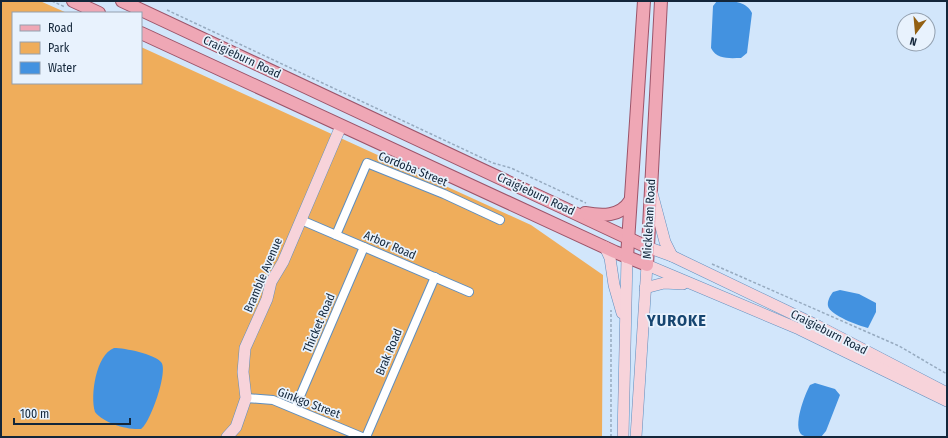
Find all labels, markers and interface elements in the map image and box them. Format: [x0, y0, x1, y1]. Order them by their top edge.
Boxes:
legend [12, 12, 142, 84]
north arrow [896, 12, 936, 52]
text: Road [48, 21, 73, 35]
street label: Craigieburn Road [201, 33, 283, 81]
text: N [908, 34, 918, 48]
text: Park [48, 41, 70, 55]
text: Water [48, 61, 77, 75]
street label: Cordoba Street [376, 149, 450, 189]
street label: Craigieburn Road [495, 170, 577, 218]
street label: Mickleham Road [640, 178, 658, 260]
street label: Arbor Road [362, 228, 418, 262]
street label: Bramble Avenue [241, 235, 285, 314]
street label: Thicket Road [300, 291, 338, 355]
street label: Craigieburn Road [788, 307, 870, 357]
district label: YUROKE [646, 311, 707, 330]
street label: Brak Road [373, 326, 405, 378]
street label: Ginkgo Street [276, 385, 342, 421]
scale bar [14, 400, 130, 426]
text: 100 m [20, 407, 49, 421]

